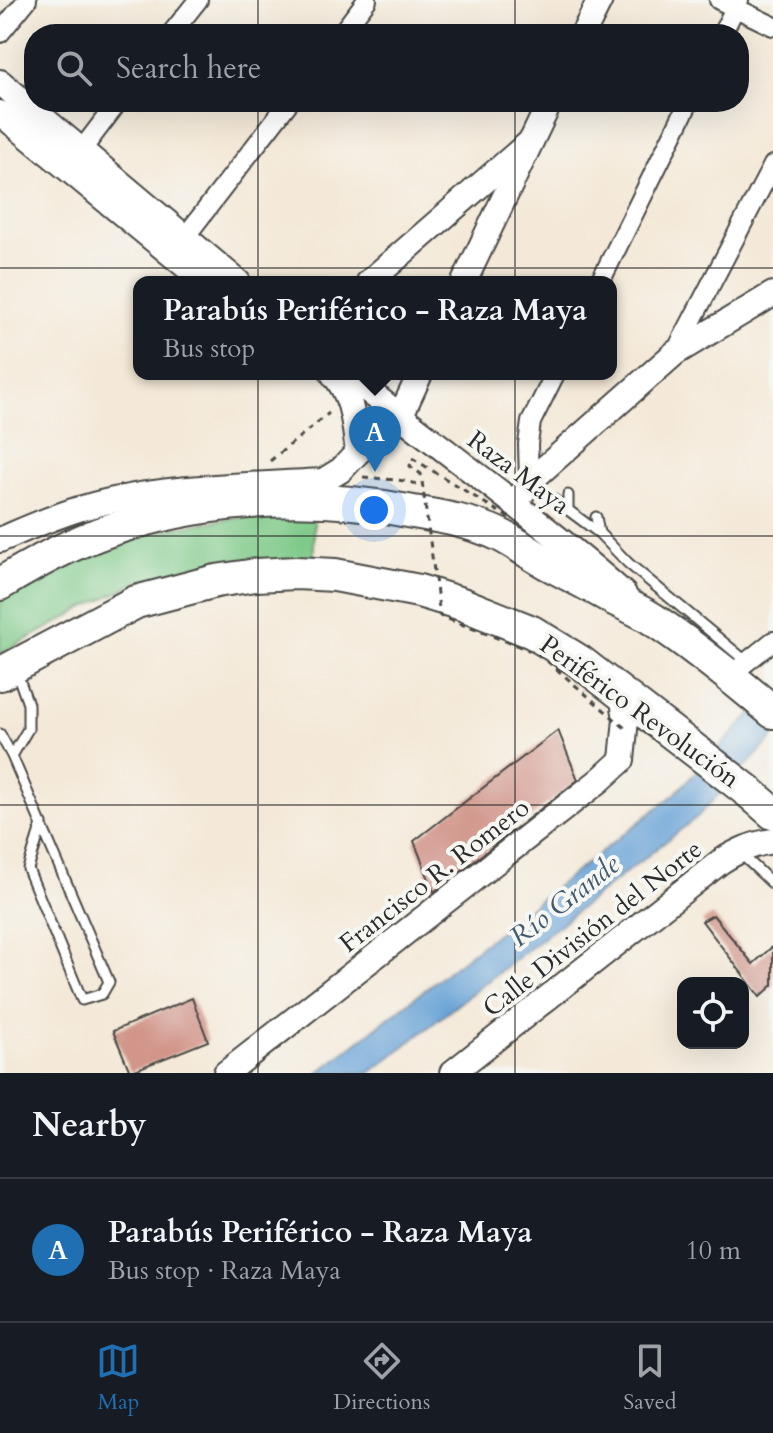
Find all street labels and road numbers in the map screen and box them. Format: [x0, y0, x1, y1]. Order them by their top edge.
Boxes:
street label: Raza Maya [460, 422, 577, 522]
street label: Periférico Revolución [533, 627, 747, 796]
street label: Francisco R. Romero [332, 790, 537, 961]
street label: Calle División del Norte [476, 832, 709, 1025]

